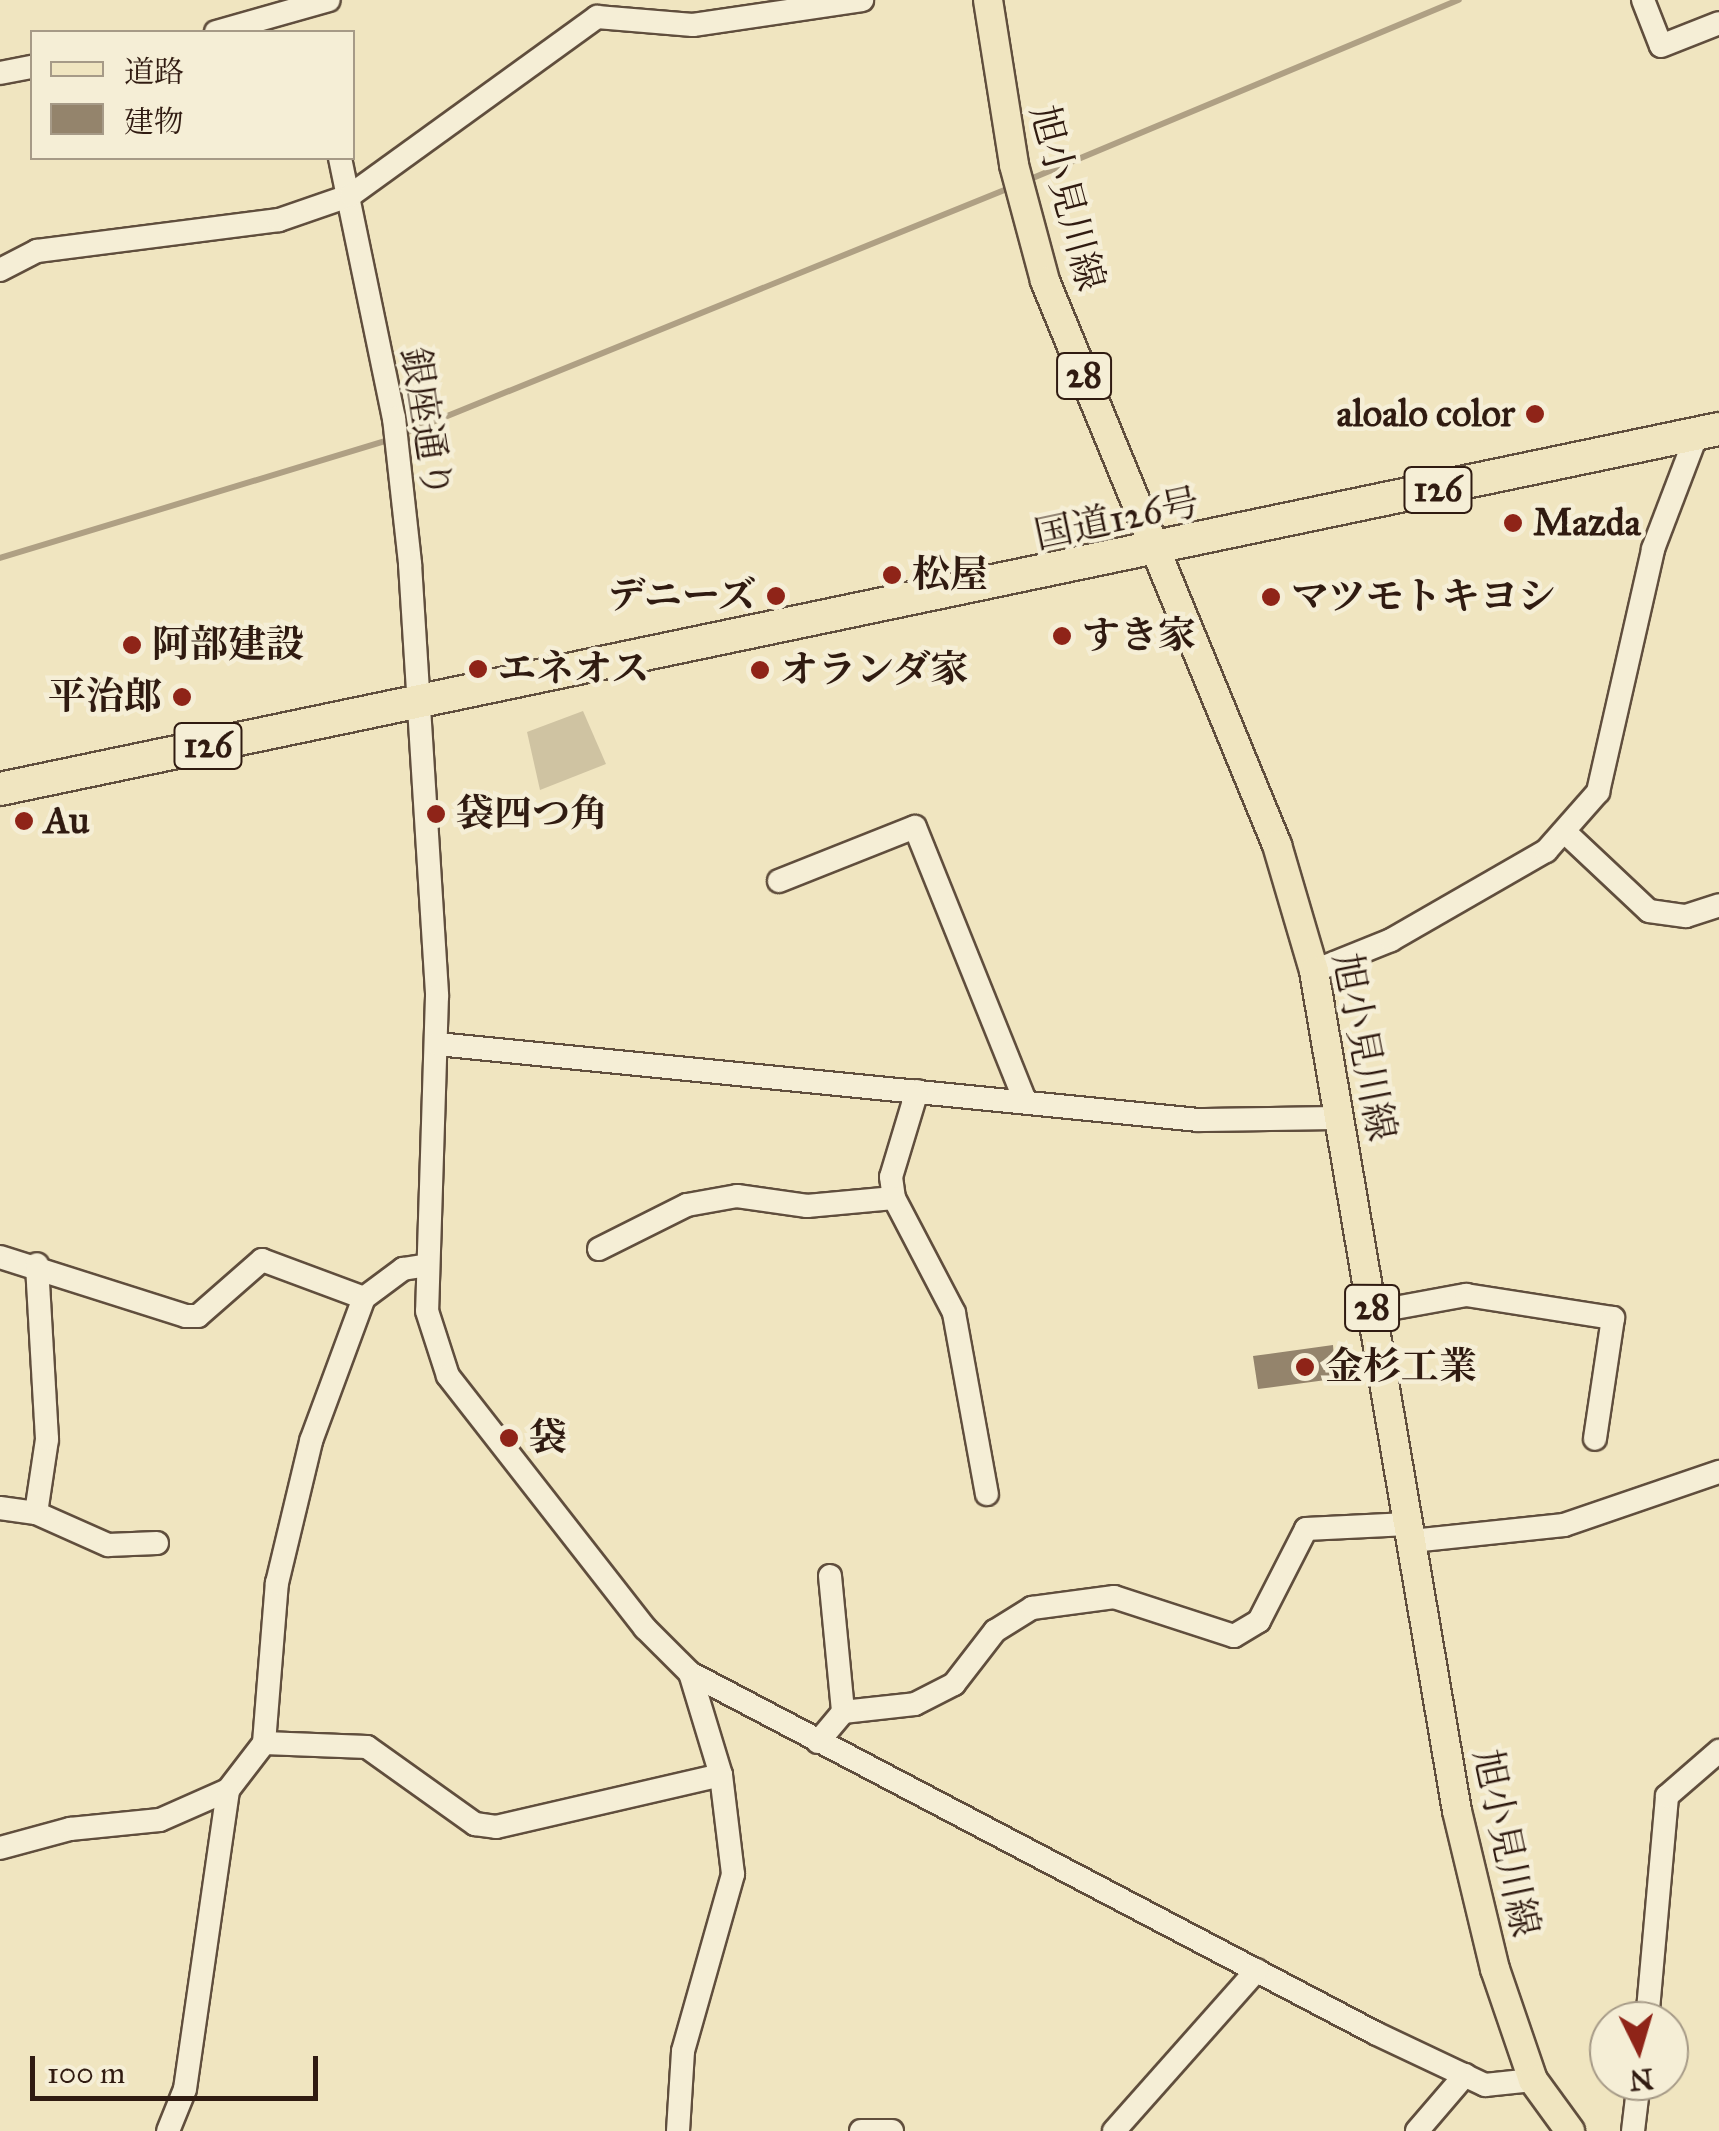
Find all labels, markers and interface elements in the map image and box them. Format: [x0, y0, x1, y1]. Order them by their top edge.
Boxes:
legend [30, 30, 355, 160]
text: 道路 [124, 54, 184, 90]
street label: 旭小見川線 [1020, 100, 1114, 296]
text: 建物 [124, 104, 184, 140]
street label: 銀座通り [392, 344, 460, 502]
road number: 28 [1054, 346, 1114, 406]
place label: aloalo color [1337, 391, 1515, 437]
marker: aloalo color [1524, 403, 1546, 425]
road number: 126 [1403, 460, 1473, 520]
street label: 国道126号 [1030, 479, 1204, 559]
place label: Mazda [1533, 500, 1641, 546]
marker: Mazda [1502, 512, 1524, 534]
place label: 松屋 [912, 552, 988, 598]
marker: 松屋 [881, 564, 903, 586]
place label: デニーズ [604, 573, 756, 619]
place label: マツモトキヨシ [1291, 574, 1557, 620]
marker: デニーズ [765, 585, 787, 607]
marker: マツモトキヨシ [1260, 586, 1282, 608]
place label: すき家 [1082, 613, 1196, 659]
place label: 阿部建設 [152, 622, 304, 668]
marker: すき家 [1051, 625, 1073, 647]
marker: 阿部建設 [121, 634, 143, 656]
place label: エネオス [498, 646, 650, 692]
place label: オランダ家 [780, 647, 970, 693]
marker: エネオス [467, 658, 489, 680]
marker: オランダ家 [749, 659, 771, 681]
place label: 平治郎 [48, 674, 162, 720]
marker: 平治郎 [171, 686, 193, 708]
road number: 126 [173, 716, 243, 776]
place label: 袋四つ角 [456, 791, 608, 837]
place label: Au [44, 798, 89, 844]
marker: 袋四つ角 [425, 803, 447, 825]
marker: Au [13, 810, 35, 832]
street label: 旭小見川線 [1323, 949, 1405, 1145]
road number: 28 [1342, 1278, 1402, 1338]
place label: 金杉工業 [1325, 1344, 1477, 1390]
marker: 金杉工業 [1294, 1356, 1316, 1378]
place label: 袋 [529, 1415, 567, 1461]
marker: 袋 [498, 1427, 520, 1449]
street label: 旭小見川線 [1464, 1745, 1548, 1941]
north arrow [1589, 2001, 1689, 2101]
scale bar [35, 2036, 322, 2098]
text: 100 m [47, 2055, 125, 2091]
text: N [1628, 2061, 1655, 2098]

